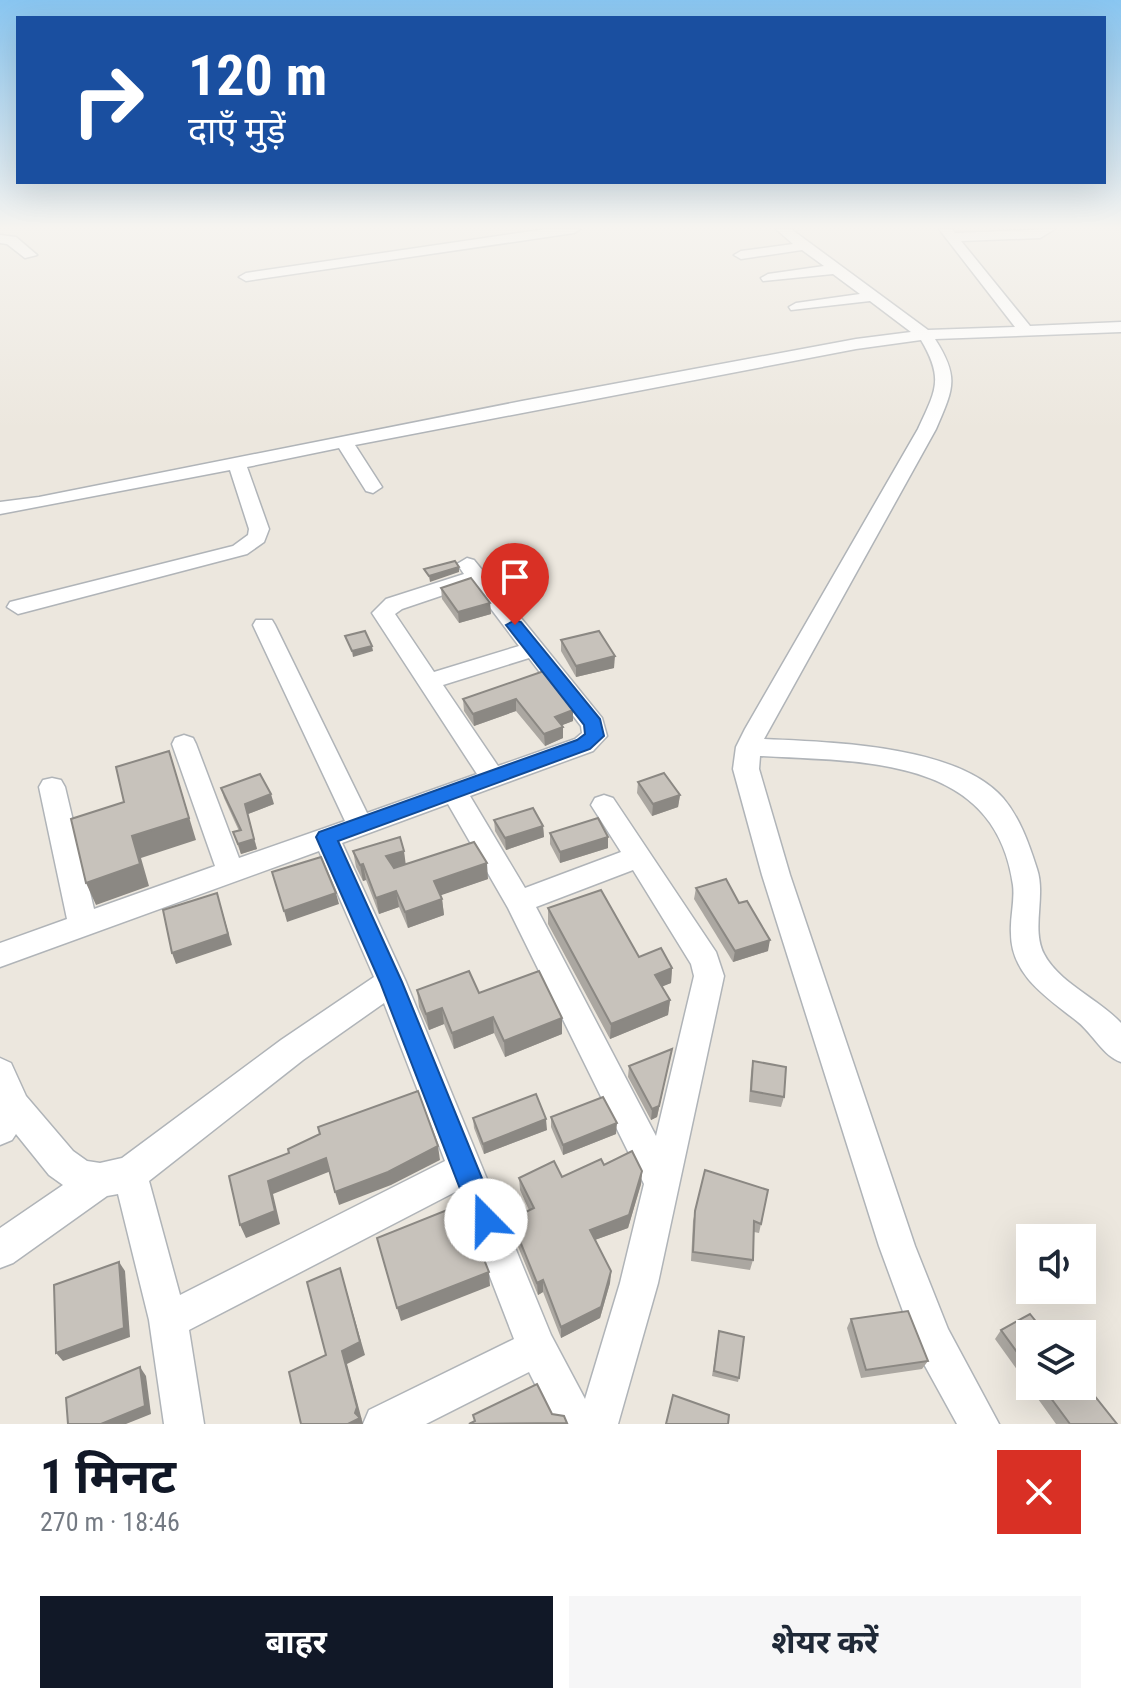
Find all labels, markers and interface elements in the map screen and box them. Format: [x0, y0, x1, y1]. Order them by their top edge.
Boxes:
text: 120 m [188, 43, 327, 109]
icon: right [56, 48, 160, 152]
text: दाएँ मुड़ें [188, 110, 285, 152]
pin [481, 543, 549, 625]
icon: arrive [493, 555, 537, 599]
position arrow [444, 1178, 528, 1262]
map controls [1016, 1224, 1096, 1400]
button: sound [1016, 1224, 1096, 1304]
button: layers [1016, 1320, 1096, 1400]
text: 1 मिनट [40, 1448, 176, 1505]
button: close [997, 1450, 1081, 1534]
text: 270 m · 18:46 [40, 1507, 180, 1537]
button: बाहर [40, 1596, 553, 1688]
button: शेयर करें [569, 1596, 1081, 1688]

